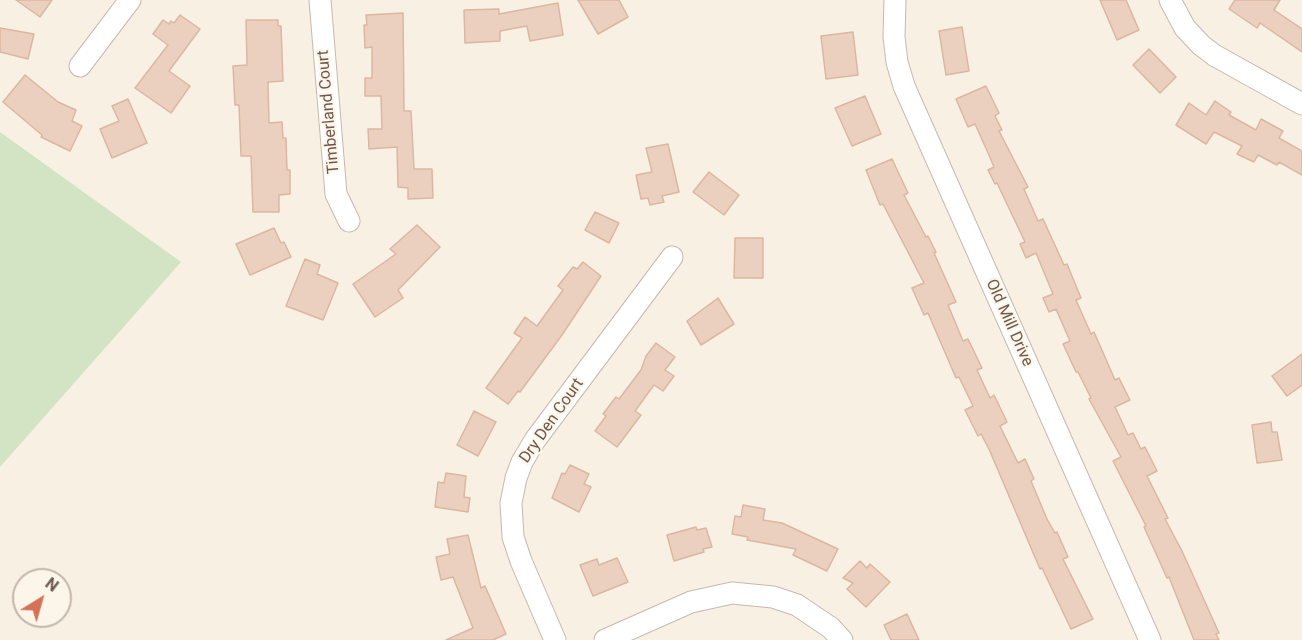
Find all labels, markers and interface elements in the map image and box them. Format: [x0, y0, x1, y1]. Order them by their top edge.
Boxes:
street label: Timberland Court [314, 49, 344, 175]
street label: Old Mill Drive [981, 276, 1037, 370]
street label: Dry Den Court [516, 375, 588, 467]
north arrow [12, 568, 72, 628]
text: N [42, 574, 62, 596]

